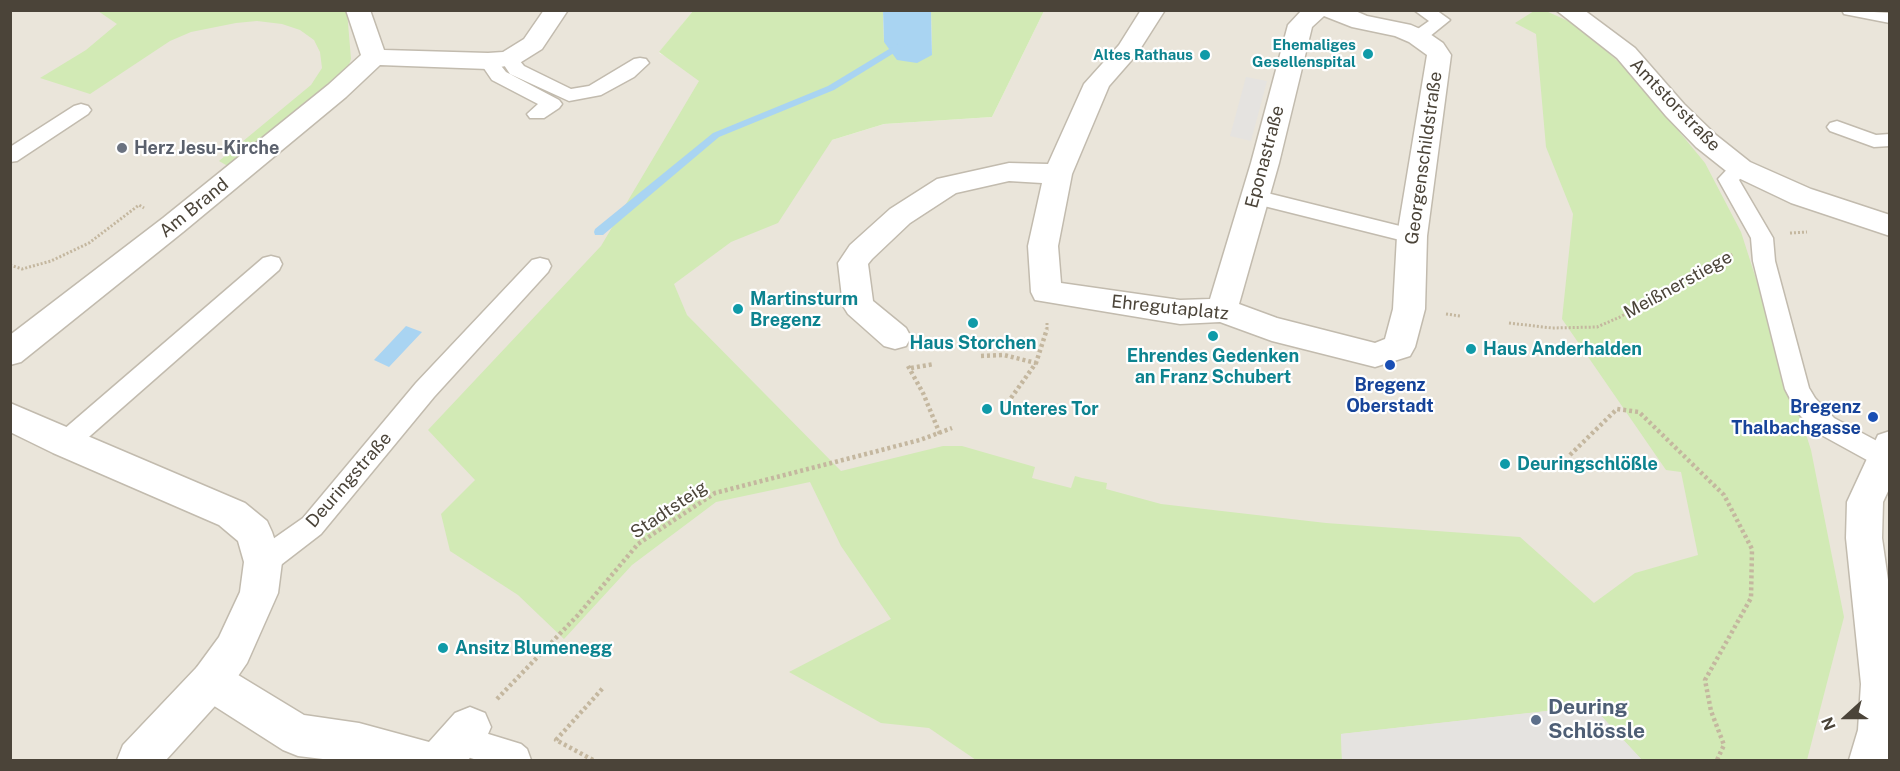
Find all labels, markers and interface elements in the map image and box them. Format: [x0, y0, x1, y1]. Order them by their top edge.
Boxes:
place label: Ehemaliges Gesellenspital [1252, 36, 1356, 71]
place label: Altes Rathaus [1093, 46, 1193, 64]
marker: Ehemaliges Gesellenspital [1361, 47, 1375, 61]
marker: Altes Rathaus [1198, 48, 1212, 62]
street label: Amtstorstraße [1625, 54, 1725, 156]
street label: Georgenschildstraße [1401, 70, 1447, 246]
street label: Eponastraße [1241, 103, 1289, 211]
place label: Herz Jesu-Kirche [134, 137, 279, 159]
marker: Herz Jesu-Kirche [115, 141, 129, 155]
street label: Am Brand [155, 174, 233, 242]
street label: Meißnerstiege [1620, 246, 1736, 324]
place label: Martinsturm Bregenz [750, 288, 858, 330]
street label: Ehregutaplatz [1110, 291, 1230, 325]
marker: Martinsturm Bregenz [731, 302, 745, 316]
marker: Haus Storchen [966, 316, 980, 330]
marker: Ehrendes Gedenken an Franz Schubert [1206, 329, 1220, 343]
place label: Haus Storchen [910, 332, 1036, 354]
place label: Haus Anderhalden [1483, 338, 1642, 360]
marker: Haus Anderhalden [1464, 342, 1478, 356]
place label: Ehrendes Gedenken an Franz Schubert [1127, 345, 1299, 388]
marker: Bregenz Oberstadt [1383, 358, 1397, 372]
place label: Bregenz Oberstadt [1346, 374, 1434, 416]
place label: Bregenz Thalbachgasse [1731, 396, 1861, 438]
place label: Unteres Tor [999, 398, 1099, 420]
marker: Unteres Tor [980, 402, 994, 416]
marker: Bregenz Thalbachgasse [1866, 410, 1880, 424]
street label: Deuringstraße [302, 428, 396, 532]
place label: Deuringschlößle [1517, 453, 1658, 475]
marker: Deuringschlößle [1498, 457, 1512, 471]
street label: Stadtsteig [627, 476, 711, 544]
place label: Ansitz Blumenegg [455, 637, 612, 659]
marker: Ansitz Blumenegg [436, 641, 450, 655]
north arrow [1816, 687, 1876, 747]
place label: Deuring Schlössle [1548, 695, 1645, 745]
marker: Deuring Schlössle [1529, 713, 1543, 727]
text: N [1818, 714, 1840, 733]

